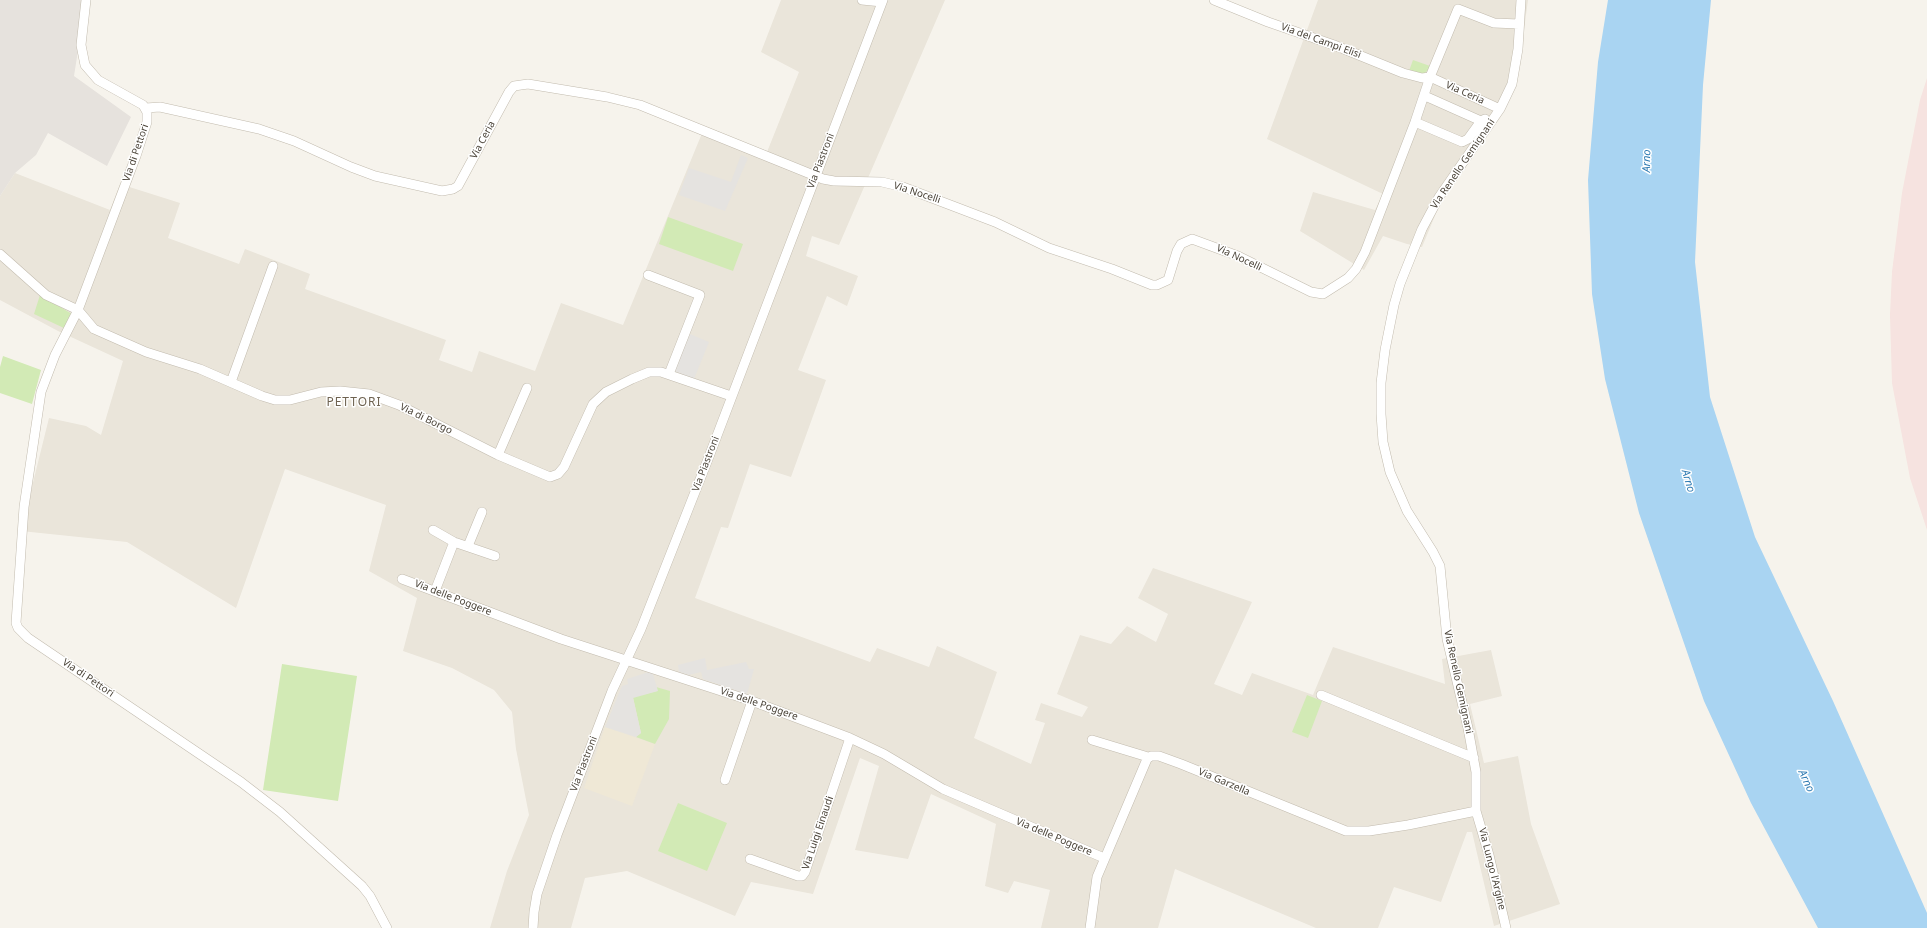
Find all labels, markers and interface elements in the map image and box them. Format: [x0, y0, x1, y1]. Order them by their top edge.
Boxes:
street label: Via dei Campi Elisi [1279, 21, 1363, 61]
street label: Via Ceria [1444, 79, 1486, 107]
street label: Via Renello Gemignani [1428, 117, 1498, 211]
street label: Via Ceria [468, 119, 498, 161]
street label: Via di Pettori [121, 123, 151, 183]
street label: Via Piastroni [805, 132, 837, 190]
water label: Arno [1640, 149, 1654, 173]
street label: Via Nocelli [892, 180, 942, 206]
street label: Via Nocelli [1214, 242, 1264, 274]
district label: PETTORI [326, 396, 382, 410]
street label: Via di Borgo [398, 401, 454, 437]
street label: Via Piastroni [690, 435, 722, 493]
water label: Arno [1678, 468, 1698, 494]
street label: Via delle Poggere [413, 578, 493, 618]
street label: Via Renello Gemignani [1441, 629, 1475, 735]
street label: Via di Pettori [60, 656, 116, 700]
street label: Via delle Poggere [718, 685, 800, 723]
street label: Via Piastroni [568, 735, 600, 793]
street label: Via Garzella [1196, 766, 1252, 798]
water label: Arno [1795, 768, 1817, 794]
street label: Via Luigi Einaudi [800, 795, 836, 871]
street label: Via delle Poggere [1014, 816, 1094, 858]
street label: Via Lungo l'Argine [1476, 827, 1508, 911]

